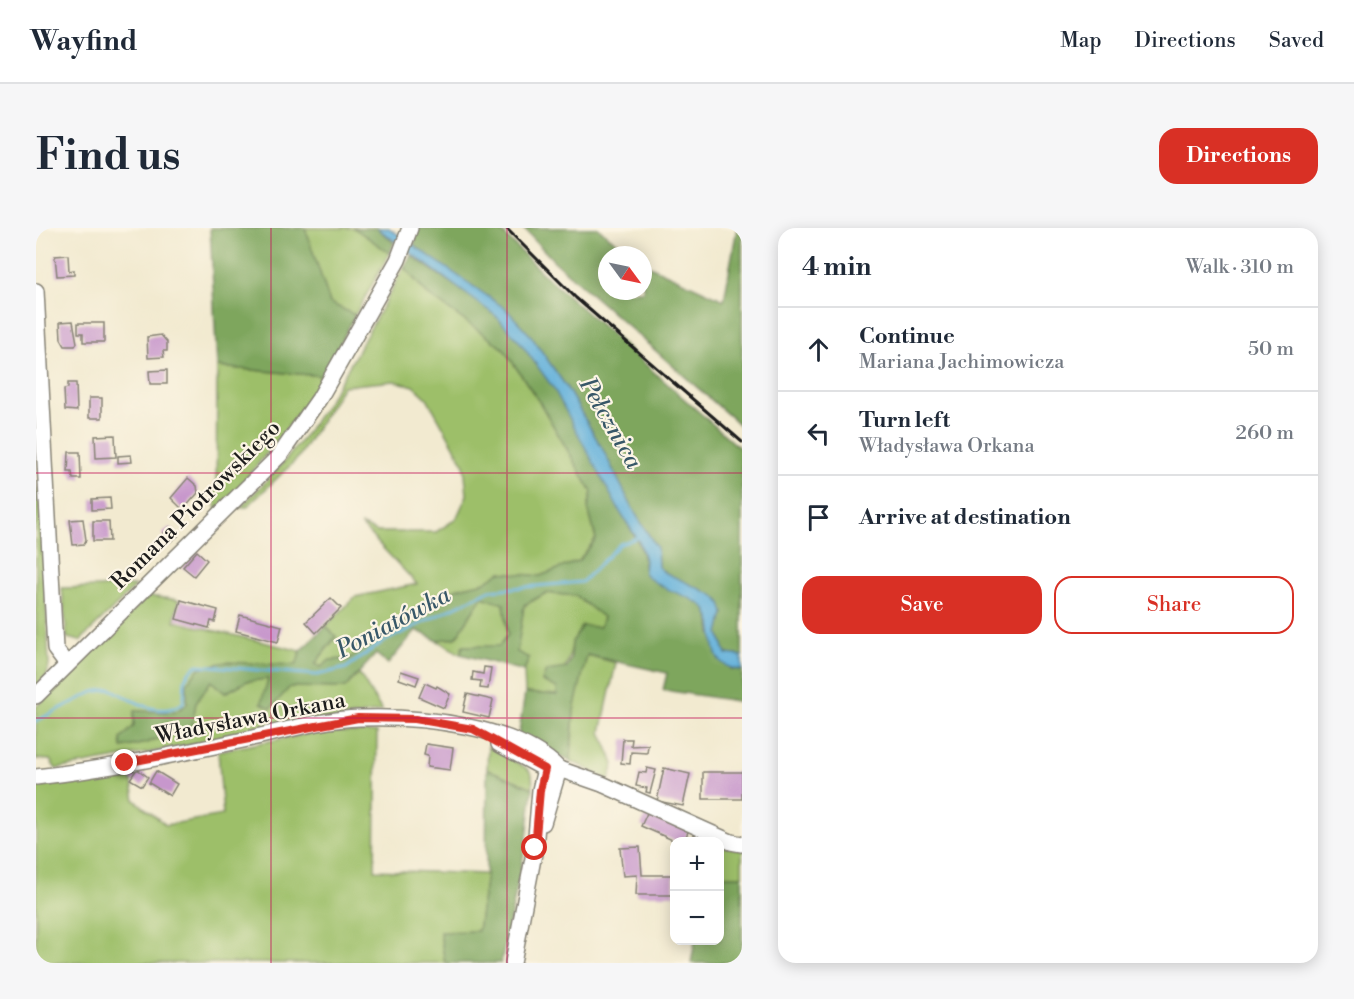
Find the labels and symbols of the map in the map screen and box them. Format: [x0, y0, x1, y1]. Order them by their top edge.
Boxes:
north arrow [598, 246, 652, 300]
water label: Pełcznica [571, 372, 649, 475]
street label: Romana Piotrowskiego [106, 415, 287, 596]
water label: Poniatówka [330, 580, 456, 666]
street label: Władysława Orkana [152, 687, 349, 750]
route end [111, 749, 137, 775]
route start [521, 834, 547, 860]

